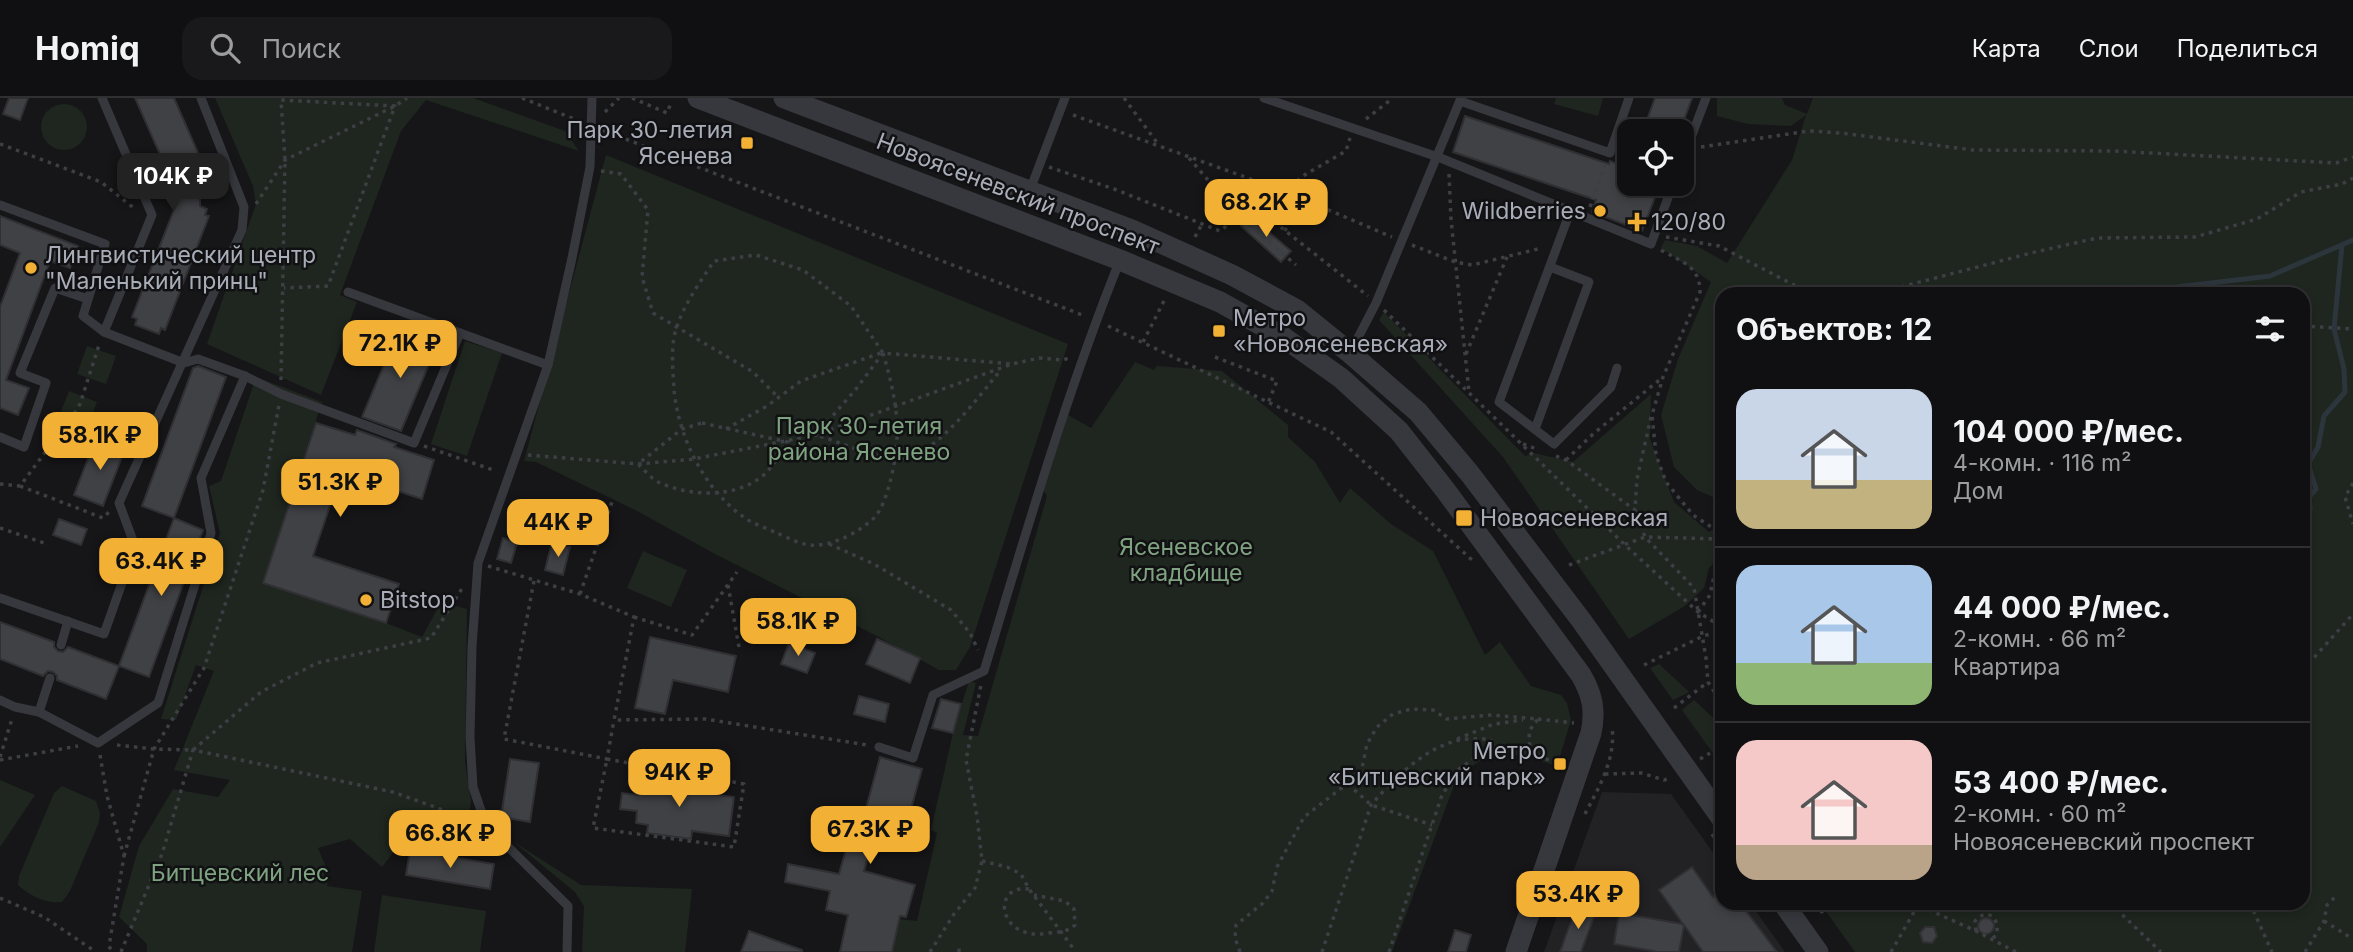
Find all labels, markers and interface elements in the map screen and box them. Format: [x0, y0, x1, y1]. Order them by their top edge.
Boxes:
search box [182, 17, 672, 80]
text: Homiq [35, 28, 140, 68]
icon: search [206, 29, 244, 67]
text: Поиск [262, 33, 341, 64]
text: Карта [1972, 34, 2041, 63]
text: Слои [2079, 34, 2139, 63]
text: Поделиться [2177, 34, 2318, 63]
place label: Парк 30-летия Ясенева [567, 116, 733, 170]
map controls [1617, 119, 1694, 196]
button: locate [1617, 119, 1694, 196]
street label: Новоясеневский проспект [873, 127, 1164, 261]
marker: Парк 30-летия Ясенева [739, 135, 755, 151]
pin: 104K ₽ [116, 153, 230, 213]
text: 104K ₽ [133, 162, 213, 190]
pin: 68.2K ₽ [1201, 180, 1331, 239]
text: 68.2K ₽ [1221, 188, 1311, 216]
place label: Wildberries [1461, 197, 1586, 225]
marker: Wildberries [1592, 203, 1608, 219]
place label: 120/80 [1651, 208, 1726, 236]
marker: 120/80 [1629, 214, 1645, 230]
place label: Лингвистический центр "Маленький принц" [45, 241, 316, 295]
marker: Лингвистический центр "Маленький принц" [23, 260, 39, 276]
place label: Метро «Новоясеневская» [1233, 304, 1448, 358]
icon: filters [2251, 310, 2289, 348]
text: Объектов: 12 [1736, 311, 1932, 347]
pin: 72.1K ₽ [335, 320, 465, 380]
marker: Метро «Новоясеневская» [1211, 323, 1227, 339]
text: 72.1K ₽ [359, 329, 441, 357]
pin: 58.1K ₽ [35, 412, 165, 472]
park label: Парк 30-летия района Ясенево [768, 412, 950, 466]
text: 104 000 ₽/мес. [1953, 413, 2184, 449]
icon: home [1792, 417, 1876, 501]
text: 58.1K ₽ [58, 421, 142, 449]
text: 4-комн. · 116 m² [1953, 449, 2131, 477]
pin: 51.3K ₽ [275, 460, 405, 519]
text: 51.3K ₽ [297, 468, 383, 496]
text: Дом [1953, 477, 2003, 505]
pin: 44K ₽ [509, 500, 607, 559]
place label: Новоясеневская [1480, 504, 1668, 532]
text: 44K ₽ [523, 508, 593, 536]
marker: Новоясеневская [1454, 508, 1474, 528]
park label: Ясеневское кладбище [1119, 533, 1253, 587]
pin: 63.4K ₽ [96, 538, 226, 598]
text: 63.4K ₽ [115, 547, 207, 575]
place label: Bitstop [380, 586, 455, 614]
text: 44 000 ₽/мес. [1953, 589, 2171, 625]
marker: Bitstop [358, 592, 374, 608]
icon: home [1792, 593, 1876, 677]
pin: 58.1K ₽ [733, 598, 863, 658]
text: 58.1K ₽ [756, 607, 840, 635]
text: 2-комн. · 66 m² [1953, 625, 2126, 653]
text: Квартира [1953, 653, 2060, 681]
place label: Метро «Битцевский парк» [1328, 737, 1546, 791]
pin: 94K ₽ [630, 750, 728, 809]
marker: Метро «Битцевский парк» [1552, 756, 1568, 772]
text: 94K ₽ [644, 758, 714, 786]
text: 53 400 ₽/мес. [1953, 764, 2169, 800]
icon: home [1792, 768, 1876, 852]
text: 2-комн. · 60 m² [1953, 800, 2126, 828]
pin: 67.3K ₽ [805, 806, 935, 866]
pin: 66.8K ₽ [385, 810, 515, 870]
text: 67.3K ₽ [827, 815, 913, 843]
text: 66.8K ₽ [405, 819, 495, 847]
text: Новоясеневский проспект [1953, 828, 2254, 856]
park label: Битцевский лес [151, 859, 329, 887]
pin: 53.4K ₽ [1513, 872, 1643, 931]
text: 53.4K ₽ [1532, 880, 1624, 908]

